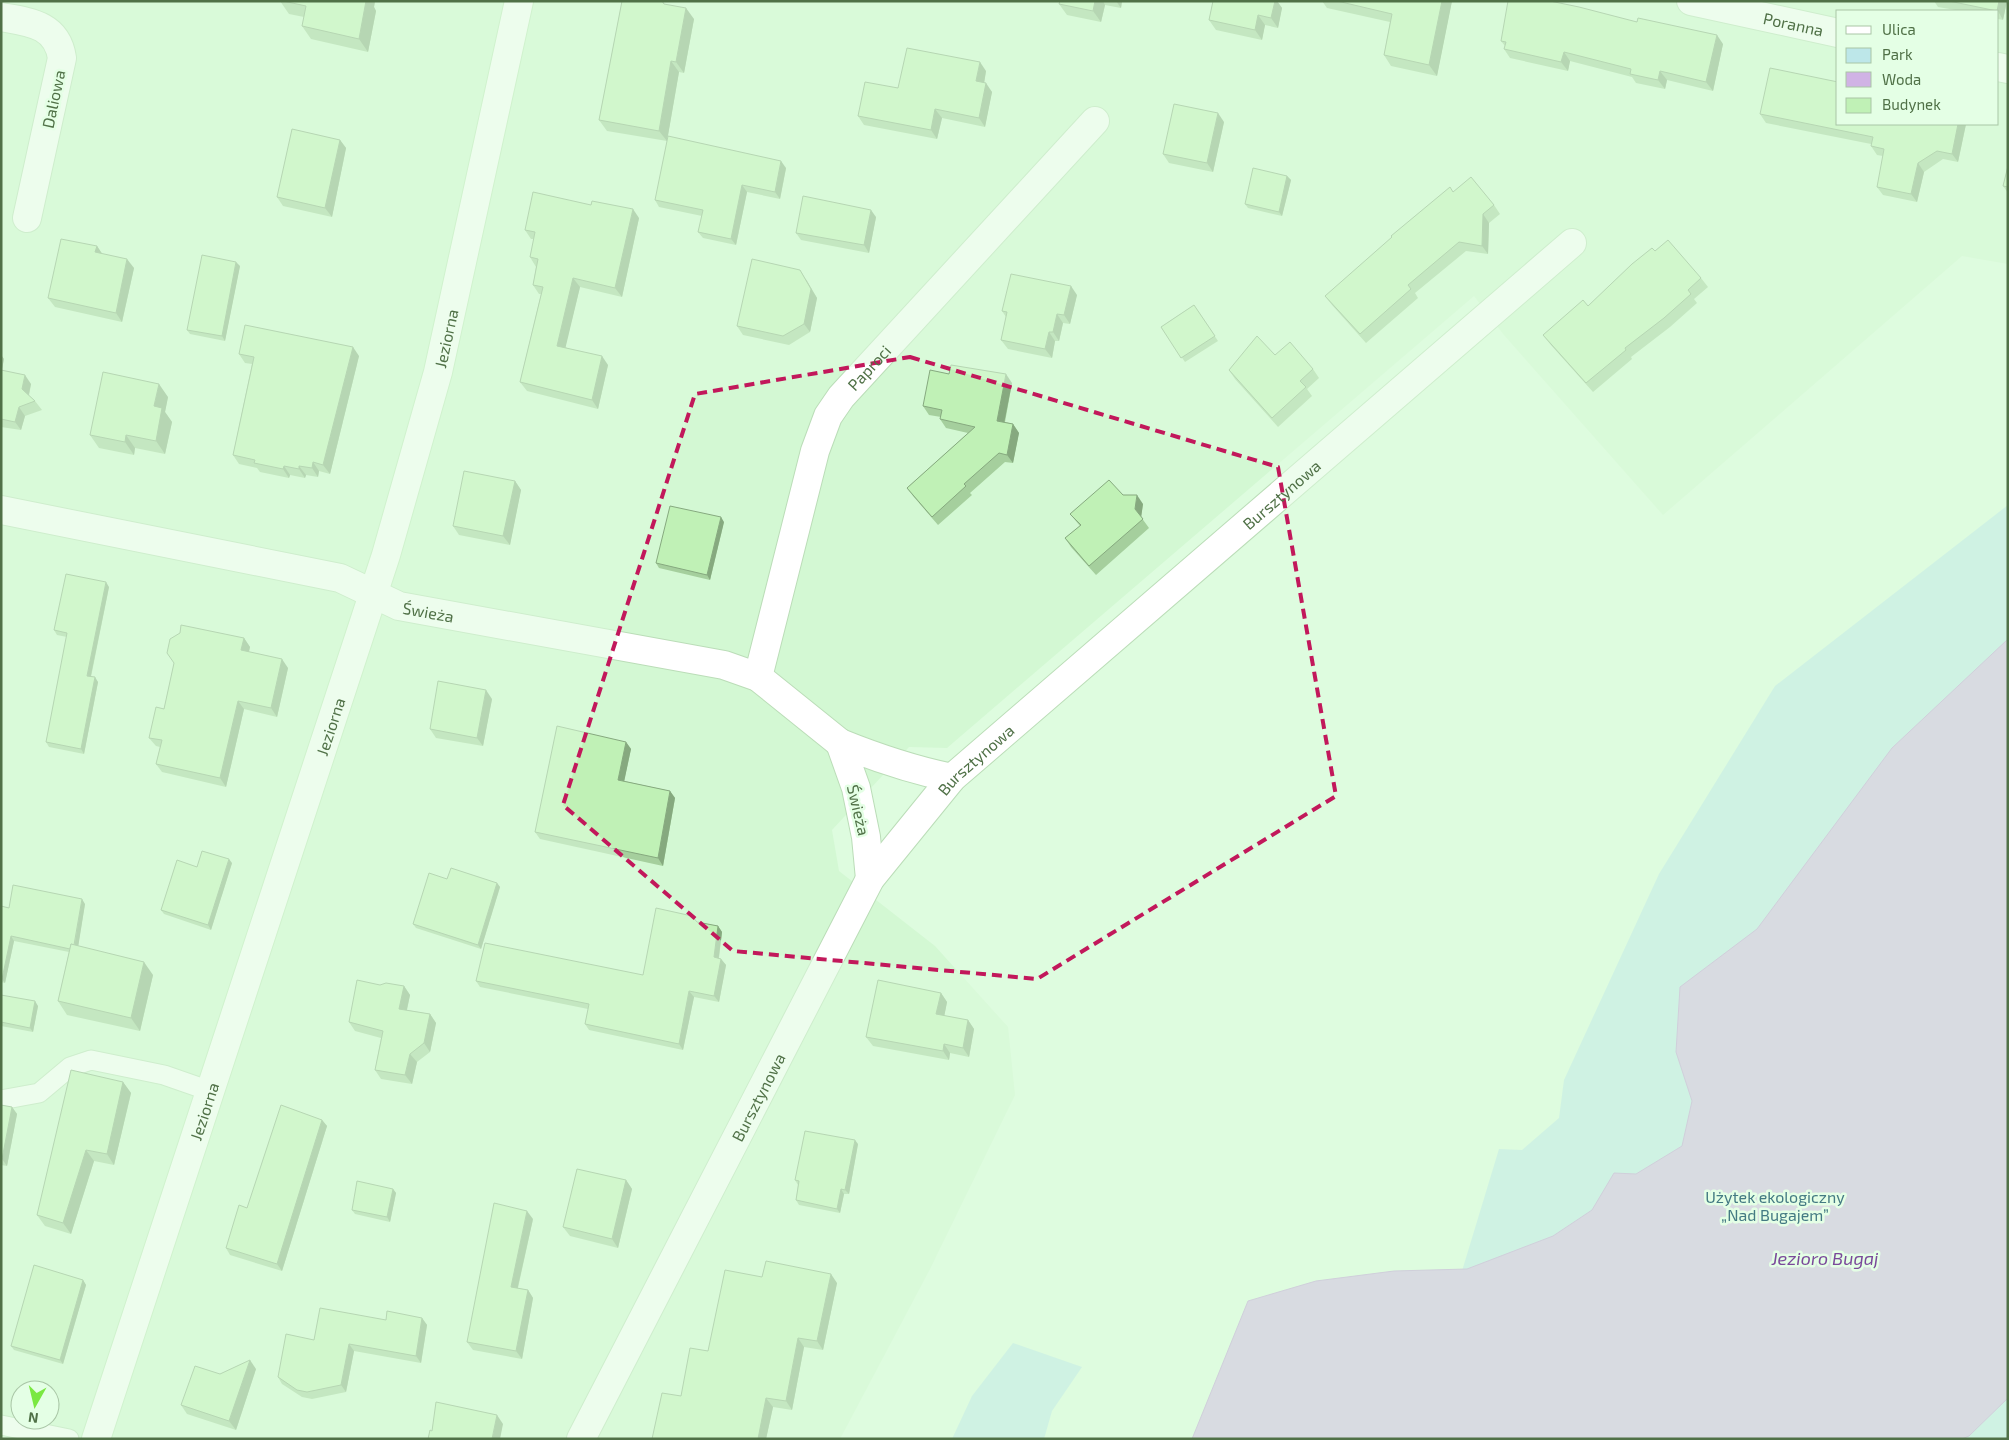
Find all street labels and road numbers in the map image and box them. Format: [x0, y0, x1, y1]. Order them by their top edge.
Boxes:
street label: Poranna [1762, 8, 1825, 39]
street label: Daliowa [38, 68, 68, 130]
street label: Jeziorna [430, 307, 461, 370]
street label: Paproci [843, 341, 894, 394]
street label: Bursztynowa [1238, 455, 1324, 533]
street label: Świeża [401, 597, 456, 625]
street label: Jeziorna [311, 695, 348, 758]
street label: Bursztynowa [933, 720, 1017, 798]
street label: Świeża [844, 783, 874, 837]
street label: Bursztynowa [727, 1050, 788, 1144]
street label: Jeziorna [185, 1080, 222, 1143]

